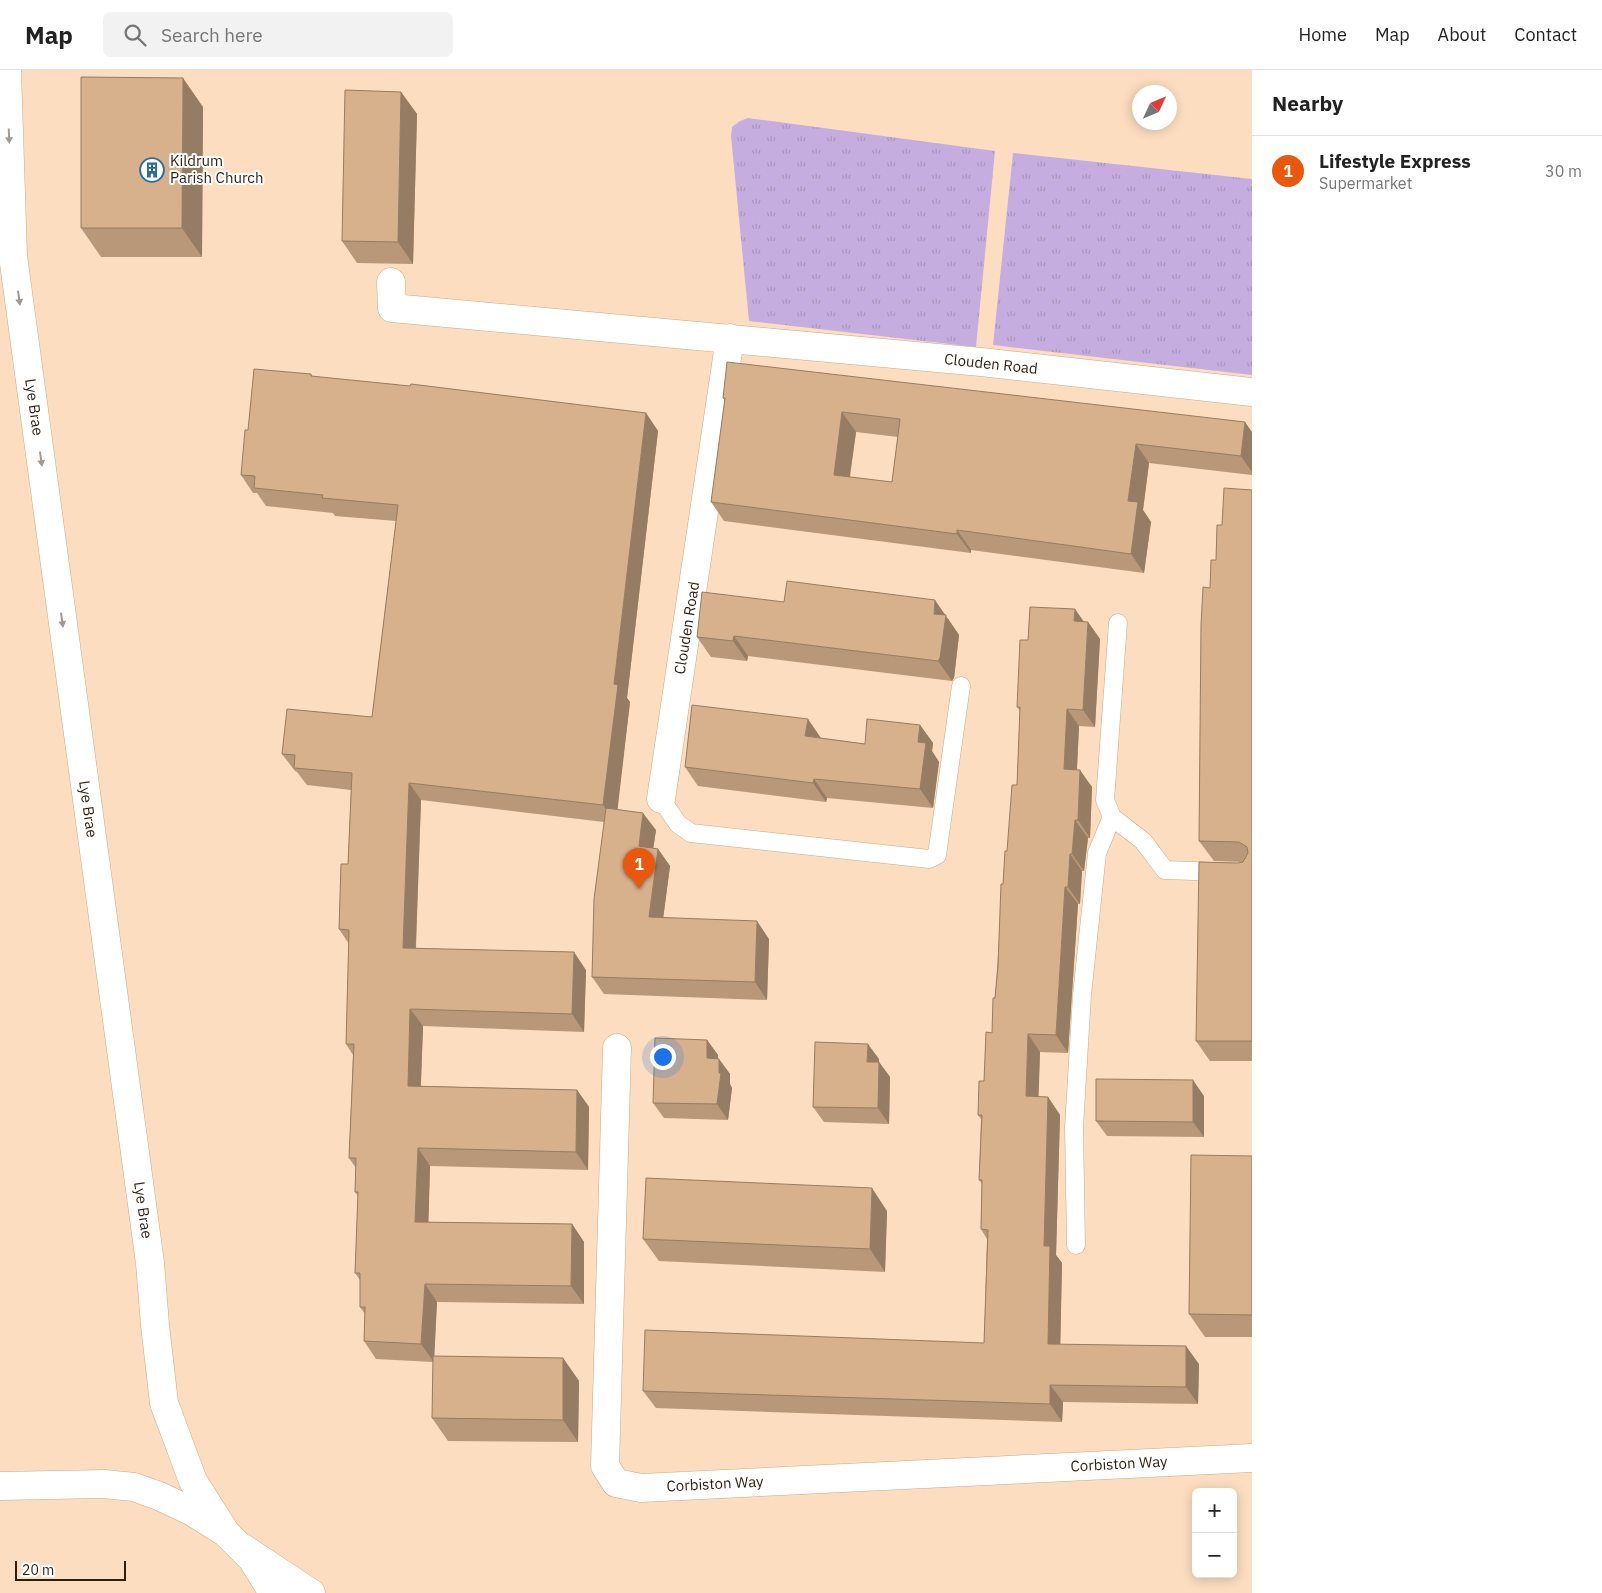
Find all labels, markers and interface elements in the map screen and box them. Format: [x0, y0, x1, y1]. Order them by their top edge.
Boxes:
search box [103, 12, 453, 57]
text: Map [25, 19, 73, 51]
icon: search [121, 21, 149, 49]
text: Search here [161, 23, 263, 47]
text: Home [1299, 23, 1347, 46]
text: Map [1375, 23, 1410, 46]
text: About [1438, 23, 1486, 46]
text: Contact [1514, 23, 1577, 46]
north arrow [1132, 85, 1177, 130]
text: Nearby [1272, 89, 1343, 117]
one-way arrow [5, 128, 13, 144]
text: Lifestyle Express [1319, 149, 1471, 173]
place label: Kildrum Parish Church [170, 151, 263, 187]
building icon: Kildrum Parish Church [139, 157, 165, 183]
text: 1 [1283, 161, 1293, 181]
text: 30 m [1545, 161, 1582, 181]
text: Supermarket [1319, 173, 1412, 193]
one-way arrow [15, 291, 23, 307]
street label: Clouden Road [943, 349, 1039, 378]
street label: Lye Brae [21, 377, 48, 437]
one-way arrow [37, 452, 45, 468]
street label: Clouden Road [670, 580, 703, 676]
one-way arrow [59, 613, 67, 629]
street label: Lye Brae [75, 779, 102, 839]
pin: 1 [623, 848, 655, 889]
your location [650, 1044, 676, 1070]
street label: Lye Brae [130, 1180, 157, 1240]
street label: Corbiston Way [1070, 1451, 1169, 1476]
street label: Corbiston Way [666, 1471, 765, 1496]
map controls [1192, 1488, 1237, 1578]
button: + [1192, 1488, 1237, 1533]
button: − [1192, 1533, 1237, 1578]
scale bar [15, 1558, 126, 1581]
text: 20 m [22, 1561, 54, 1579]

